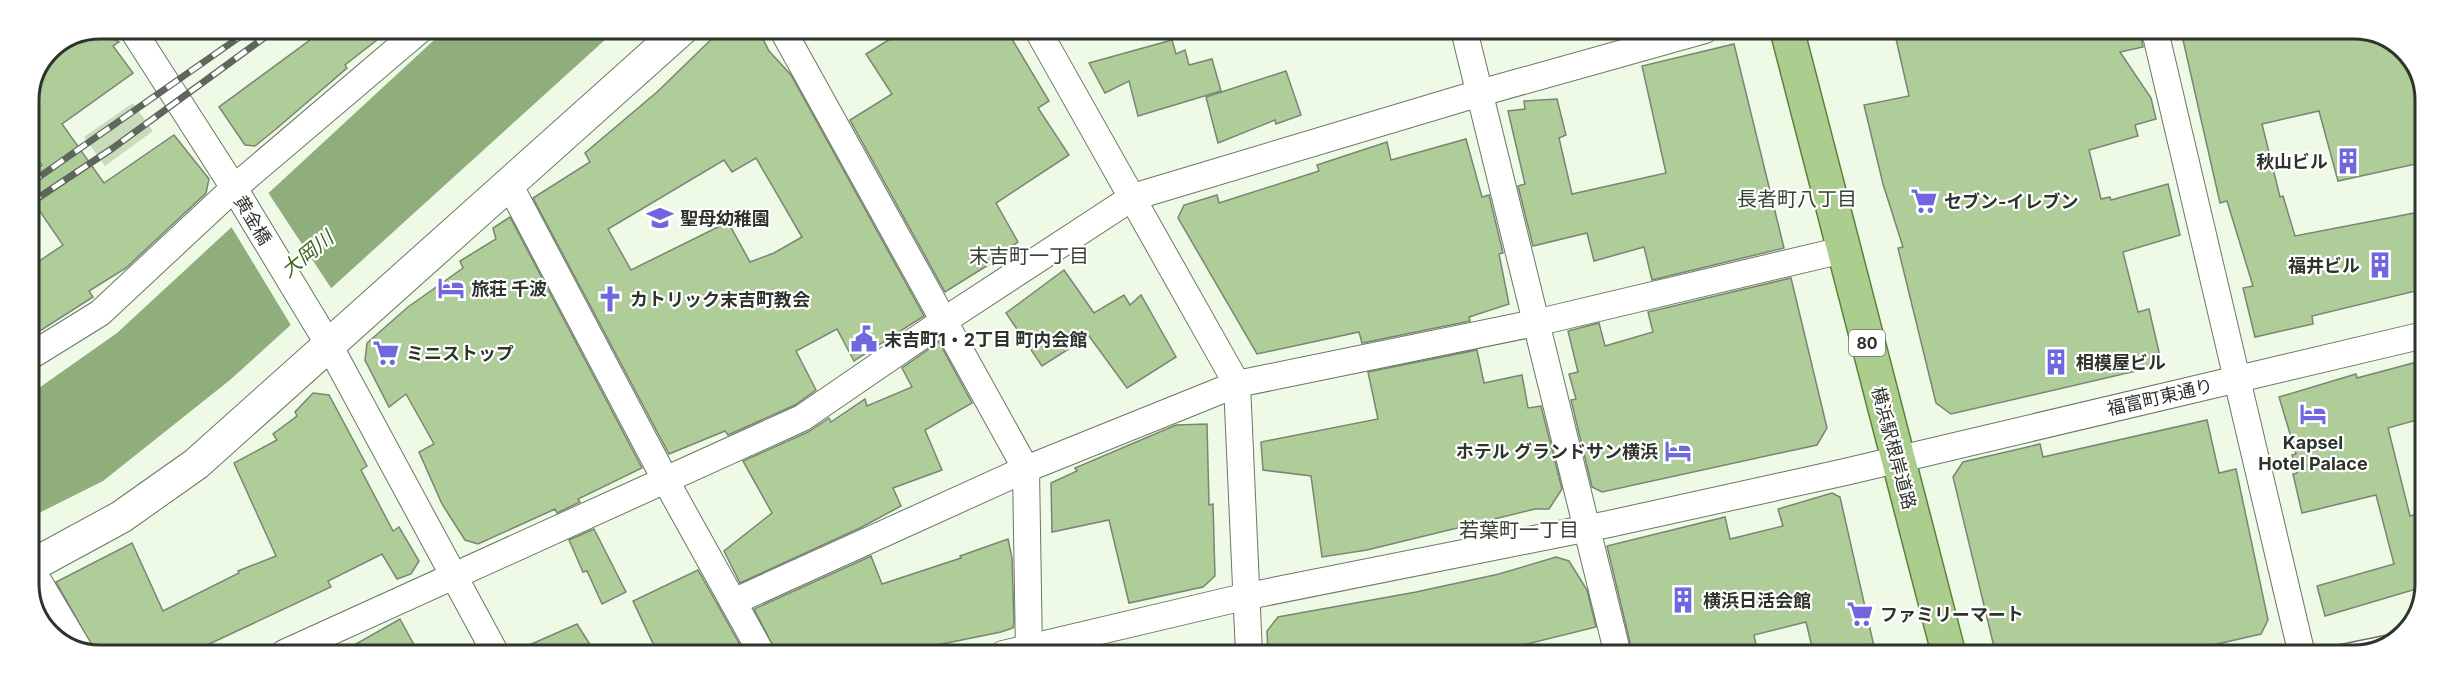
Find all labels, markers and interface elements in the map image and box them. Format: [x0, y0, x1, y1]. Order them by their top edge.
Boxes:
building icon: 秋山ビル [2333, 146, 2363, 176]
place label: 秋山ビル [2256, 151, 2328, 172]
supermarket icon: セブン-イレブン [1909, 186, 1939, 216]
district label: 長者町八丁目 [1737, 187, 1857, 211]
street label: 黄金橋 [230, 191, 276, 249]
place label: セブン-イレブン [1944, 191, 2078, 212]
school or university icon: 聖母幼稚園 [645, 203, 675, 233]
place label: 聖母幼稚園 [680, 208, 770, 229]
water label: 大岡川 [276, 225, 339, 282]
district label: 末吉町一丁目 [969, 244, 1089, 268]
building icon: 福井ビル [2365, 250, 2395, 280]
place label: 福井ビル [2288, 255, 2360, 276]
hotel icon: 旅荘 千波 [436, 273, 466, 303]
place label: 旅荘 千波 [471, 278, 547, 299]
church icon: カトリック末吉町教会 [595, 284, 625, 314]
place label: カトリック末吉町教会 [630, 289, 810, 310]
public building icon: 末吉町1・2丁目 町内会館 [849, 324, 879, 354]
place label: 末吉町1・2丁目 町内会館 [884, 329, 1087, 350]
road number: 80 [1849, 330, 1885, 356]
supermarket icon: ミニストップ [371, 338, 401, 368]
place label: ミニストップ [406, 343, 514, 364]
building icon: 相模屋ビル [2041, 347, 2071, 377]
place label: 相模屋ビル [2076, 352, 2166, 373]
street label: 福富町東通り [2105, 375, 2215, 419]
street label: 横浜駅根岸道路 [1868, 384, 1920, 512]
hotel icon: Kapsel Hotel Palace [2298, 399, 2328, 429]
place label: Kapsel Hotel Palace [2258, 432, 2368, 474]
hotel icon: ホテル グランドサン横浜 [1663, 436, 1693, 466]
place label: ホテル グランドサン横浜 [1456, 441, 1658, 462]
district label: 若葉町一丁目 [1459, 518, 1579, 542]
building icon: 横浜日活会館 [1668, 585, 1698, 615]
place label: 横浜日活会館 [1703, 590, 1811, 611]
supermarket icon: ファミリーマート [1845, 599, 1875, 629]
place label: ファミリーマート [1880, 604, 2024, 625]

